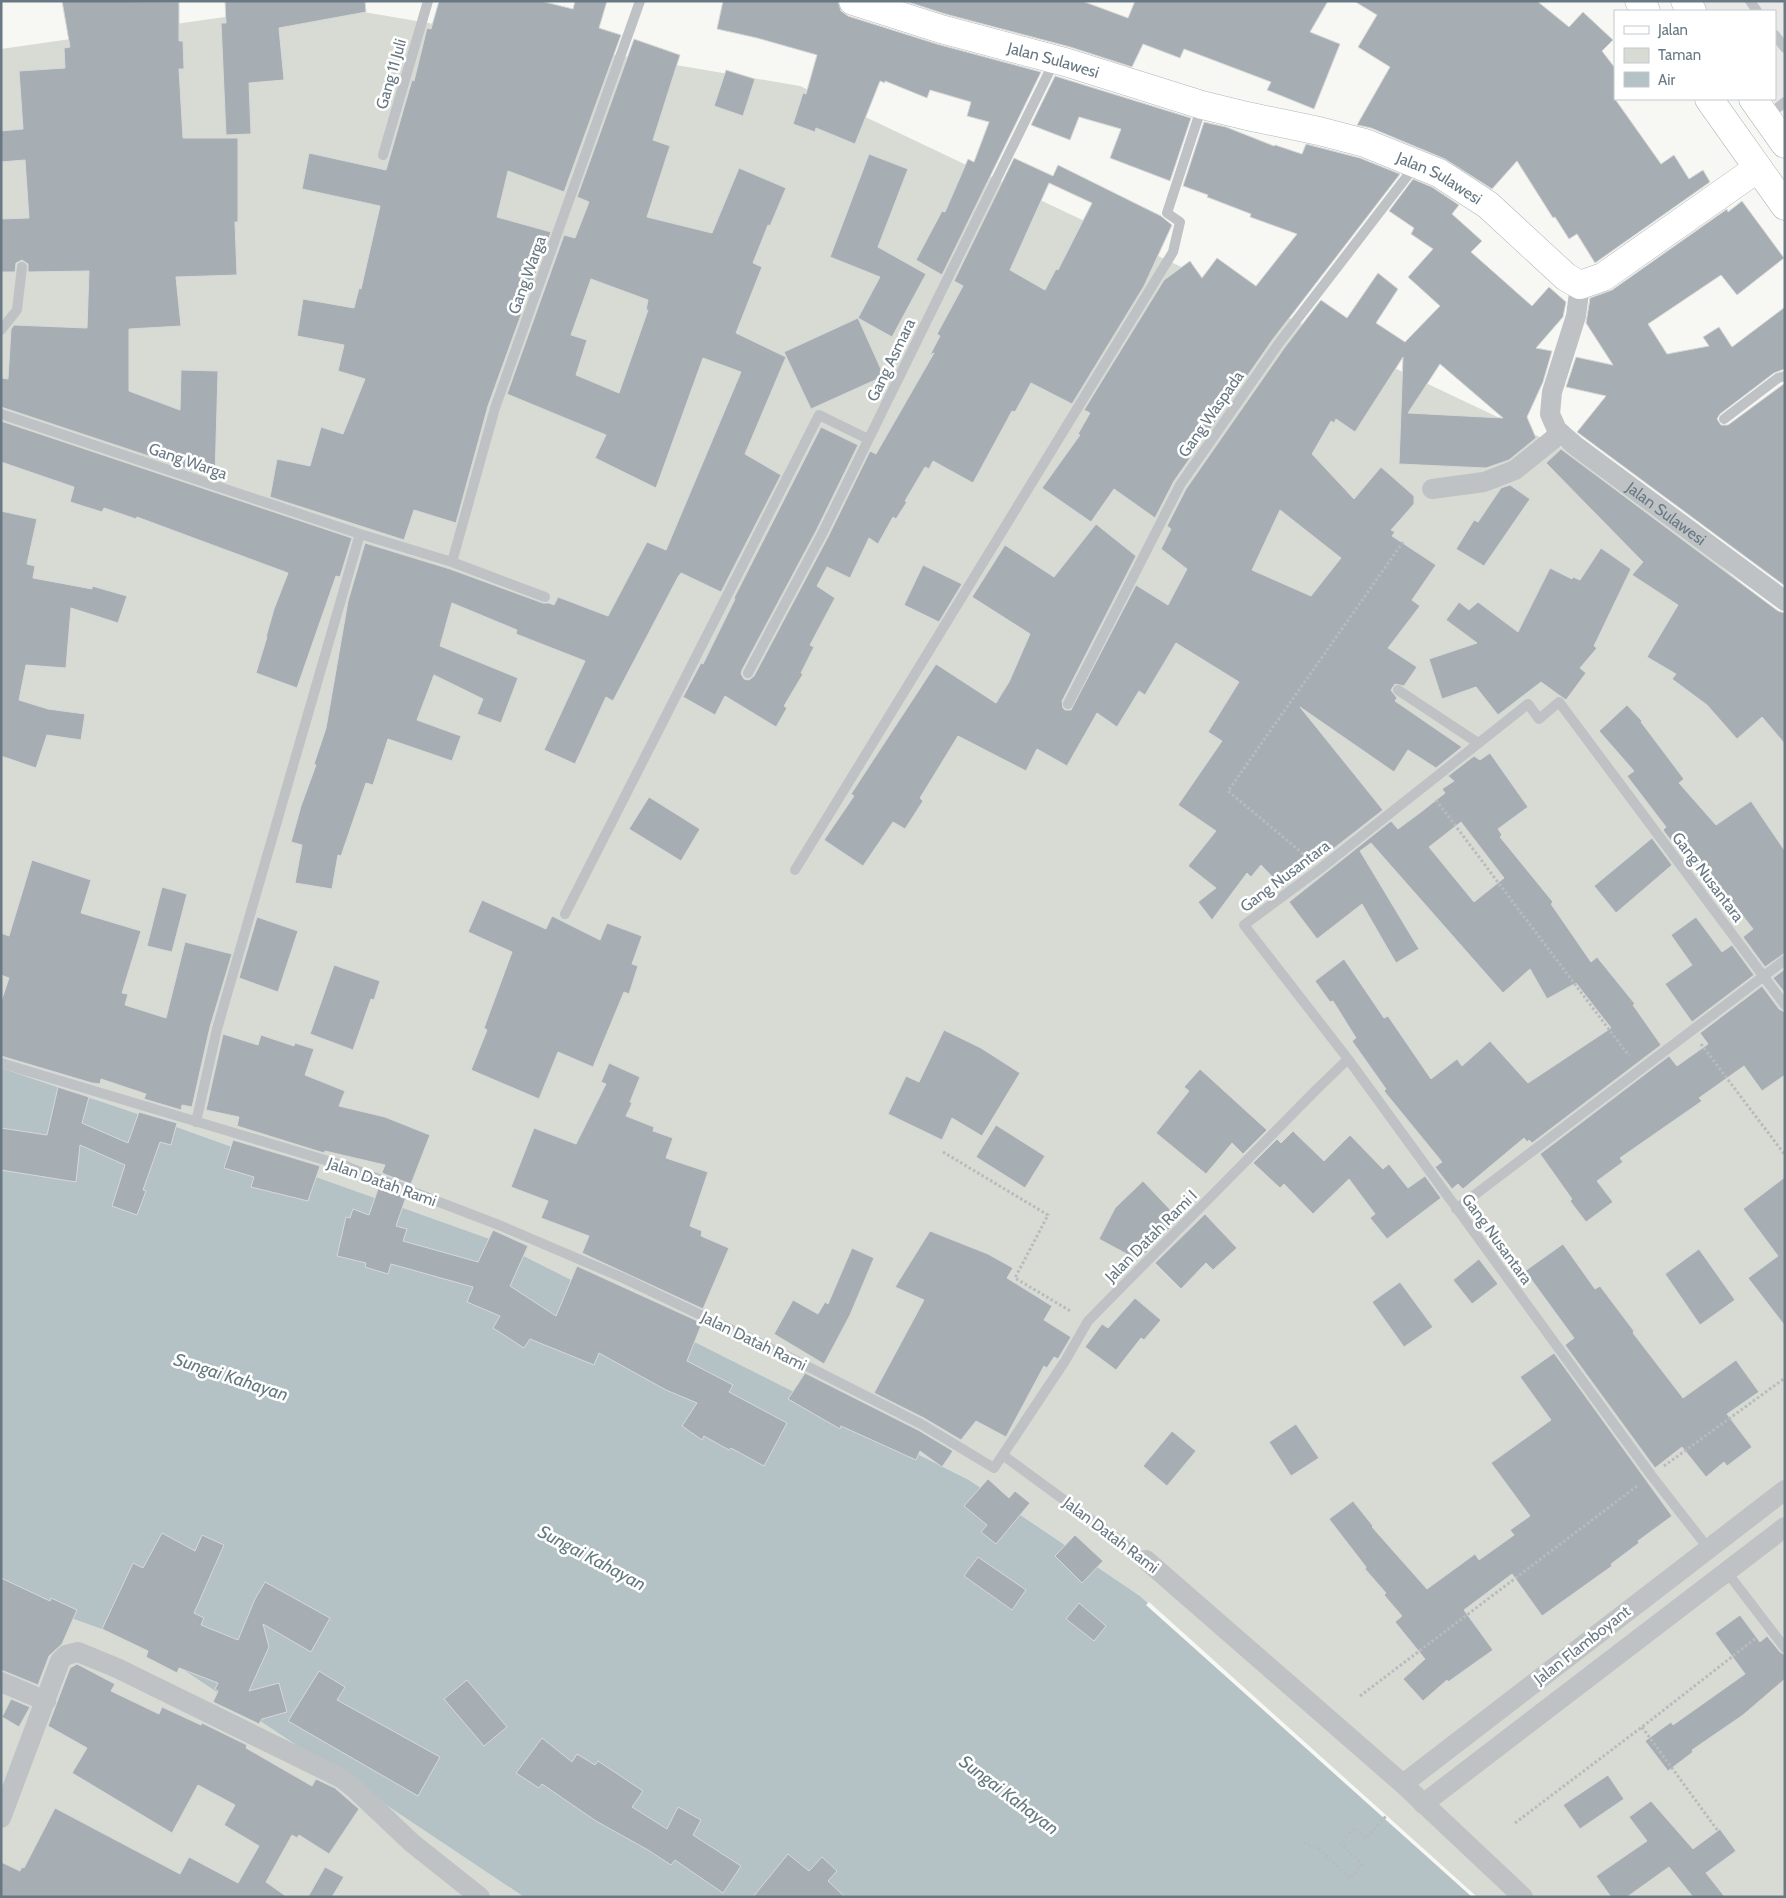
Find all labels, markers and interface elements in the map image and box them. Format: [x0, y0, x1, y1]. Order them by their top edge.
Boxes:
legend [1614, 10, 1776, 100]
text: Jalan [1657, 21, 1688, 39]
street label: Gang 11 Juli [372, 37, 410, 111]
street label: Jalan Sulawesi [1005, 37, 1102, 82]
text: Taman [1658, 46, 1701, 64]
text: Air [1658, 71, 1675, 89]
street label: Jalan Sulawesi [1393, 147, 1486, 208]
street label: Gang Warga [504, 233, 550, 317]
street label: Gang Asmara [863, 315, 919, 405]
street label: Gang Waspada [1174, 367, 1248, 461]
street label: Gang Warga [146, 439, 230, 483]
street label: Jalan Sulawesi [1622, 477, 1710, 549]
street label: Gang Nusantara [1668, 828, 1748, 926]
street label: Gang Nusantara [1236, 836, 1334, 916]
street label: Jalan Datah Rami [324, 1153, 439, 1211]
street label: Jalan Datah Rami I [1100, 1186, 1201, 1287]
street label: Gang Nusantara [1458, 1190, 1536, 1288]
street label: Jalan Datah Rami [697, 1307, 810, 1375]
water label: Sungai Kahayan [171, 1348, 291, 1406]
street label: Jalan Datah Rami [1059, 1492, 1162, 1577]
water label: Sungai Kahayan [534, 1520, 650, 1596]
street label: Jalan Flamboyant [1529, 1601, 1634, 1689]
water label: Sungai Kahayan [955, 1751, 1063, 1839]

